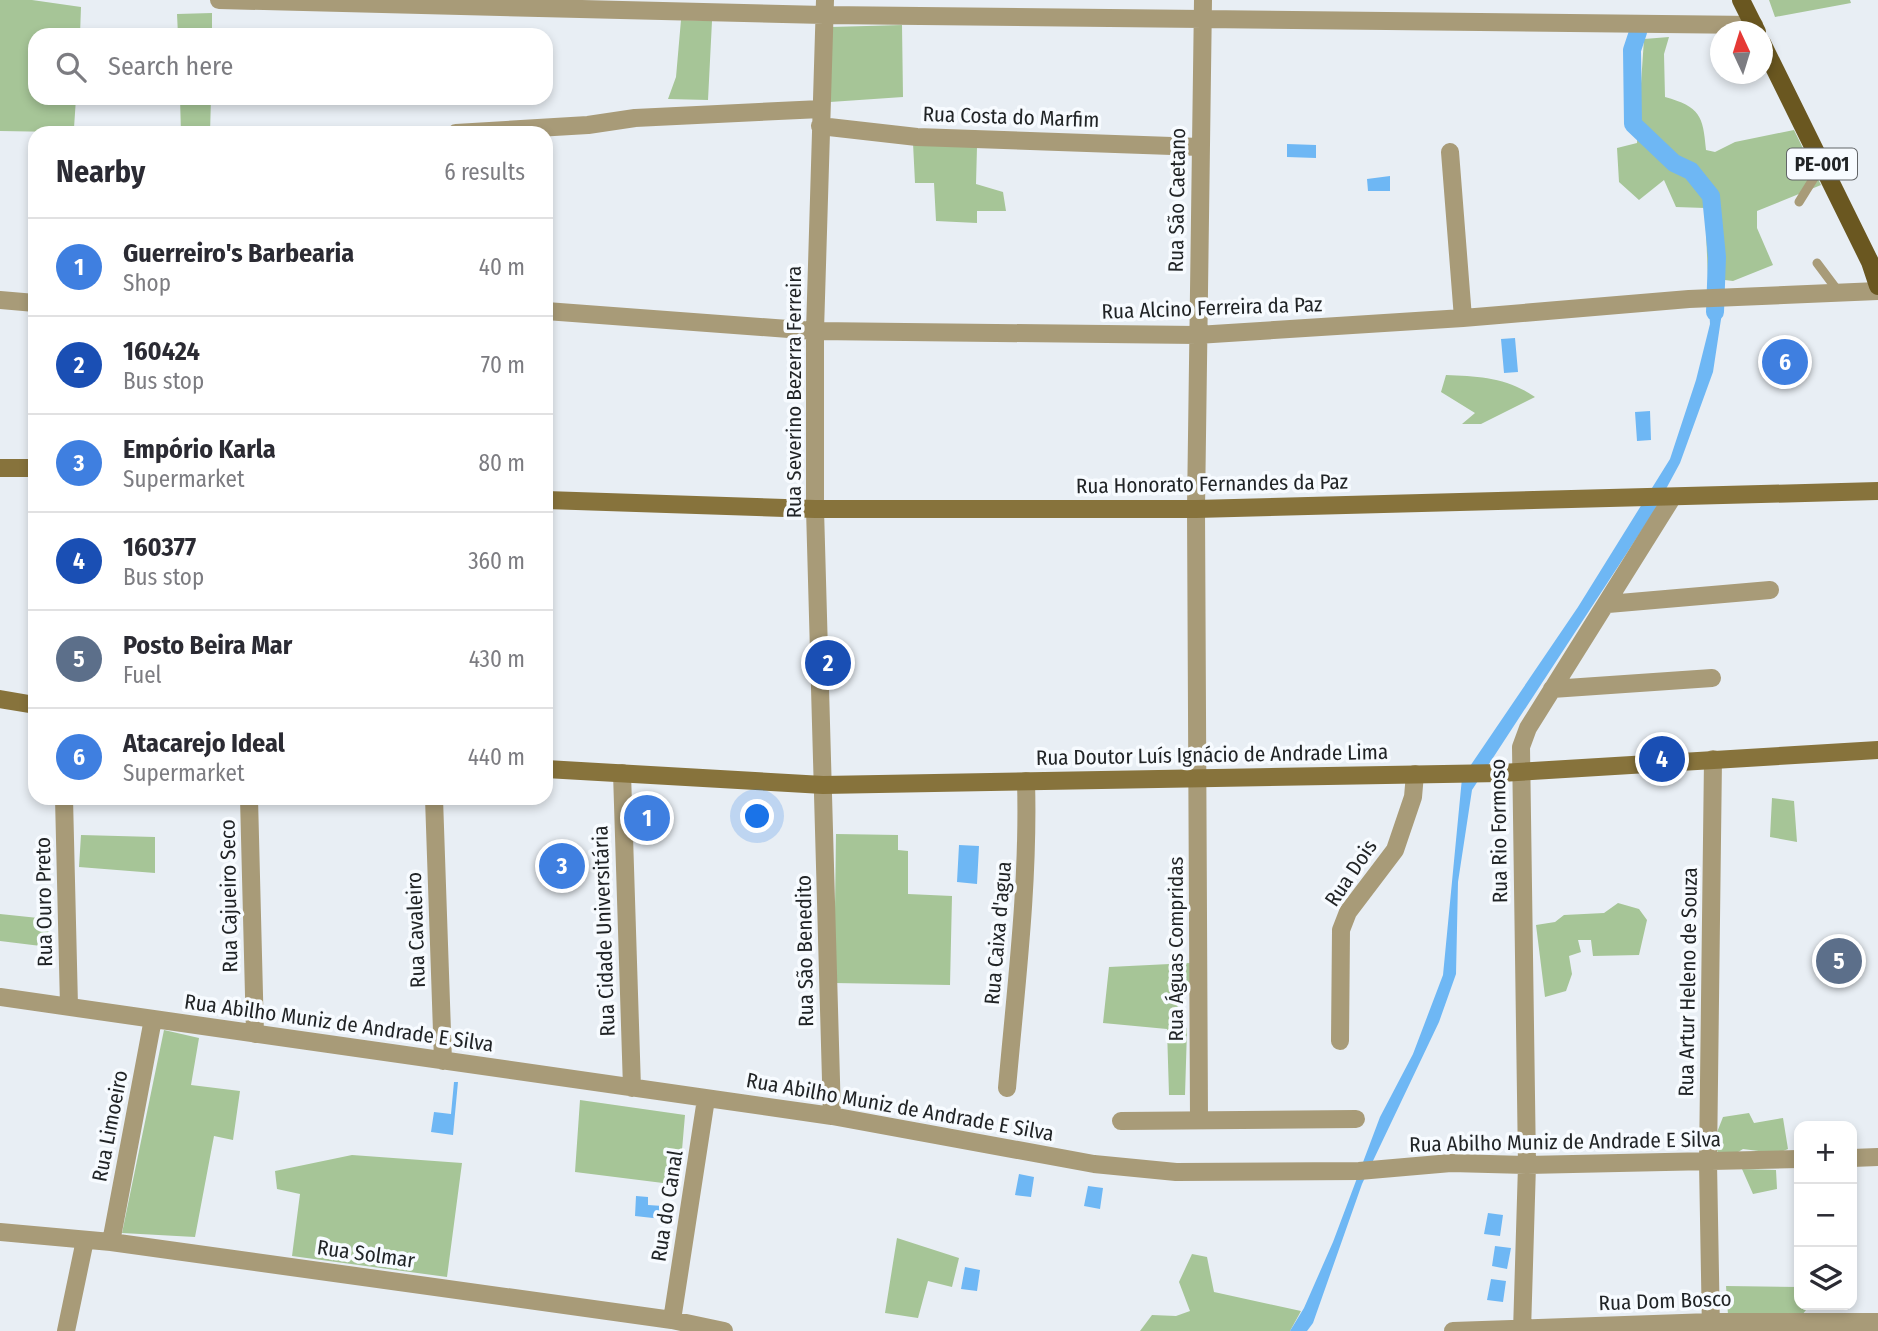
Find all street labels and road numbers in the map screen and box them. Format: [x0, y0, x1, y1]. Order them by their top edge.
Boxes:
street label: Rua Costa do Marfim [922, 101, 1100, 133]
street label: Rua São Caetano [1163, 127, 1191, 273]
road number: PE-001 [1787, 148, 1857, 180]
street label: Rua Severino Bezerra Ferreira [781, 266, 807, 518]
street label: Rua Alcino Ferreira da Paz [1101, 291, 1323, 325]
street label: Rua Honorato Fernandes da Paz [1076, 469, 1348, 499]
street label: Rua Doutor Luís Ignácio de Andrade Lima [1036, 739, 1388, 771]
street label: Rua Rio Formoso [1485, 759, 1513, 903]
street label: Rua Cajueiro Seco [215, 819, 243, 973]
street label: Rua Cidade Universitária [587, 825, 621, 1037]
street label: Rua Dois [1319, 835, 1383, 911]
street label: Rua Ouro Preto [30, 837, 58, 967]
street label: Rua Águas Compridas [1163, 856, 1189, 1042]
street label: Rua Caixa d'agua [979, 860, 1017, 1006]
street label: Rua Artur Heleno de Souza [1673, 867, 1703, 1097]
street label: Rua Cavaleiro [401, 872, 431, 988]
street label: Rua São Benedito [791, 875, 819, 1027]
street label: Rua Abilho Muniz de Andrade E Silva [183, 988, 495, 1058]
street label: Rua Abilho Muniz de Andrade E Silva [744, 1067, 1056, 1147]
street label: Rua Limoeiro [86, 1068, 134, 1184]
street label: Rua Abilho Muniz de Andrade E Silva [1409, 1126, 1721, 1158]
street label: Rua do Canal [645, 1148, 689, 1264]
street label: Rua Solmar [315, 1234, 417, 1274]
street label: Rua Dom Bosco [1598, 1286, 1732, 1316]

